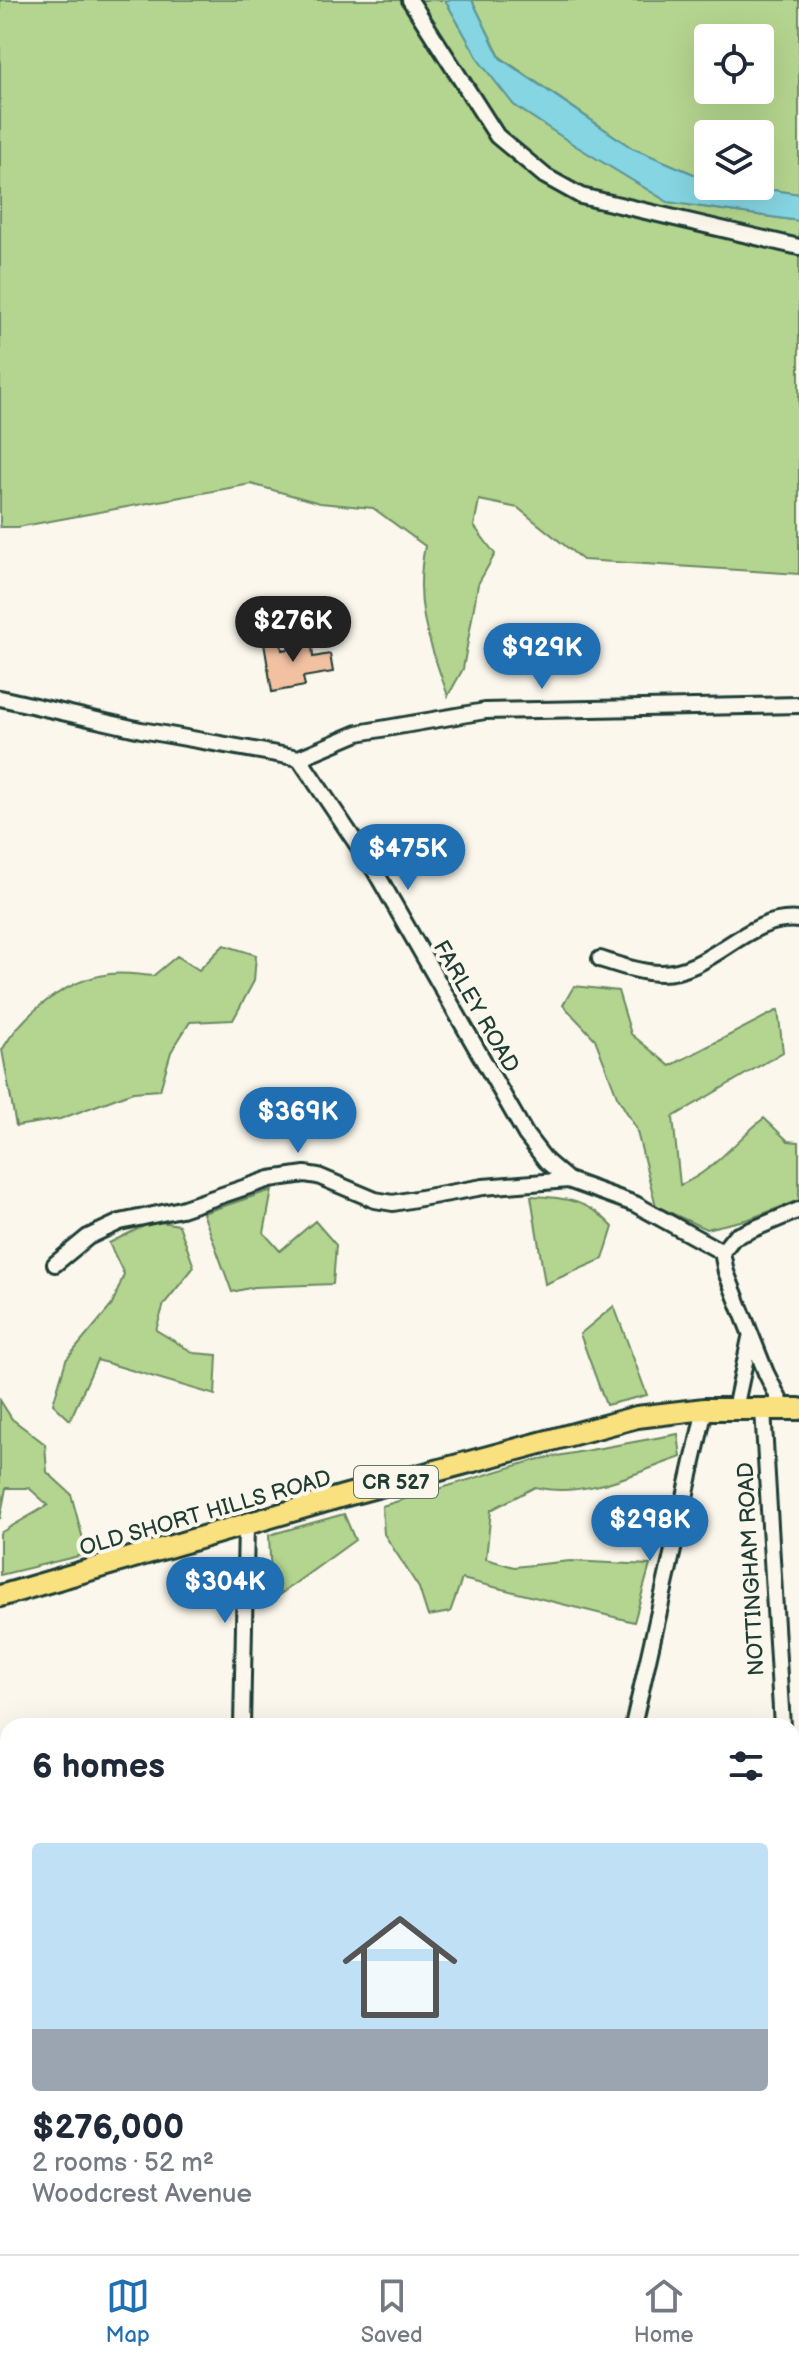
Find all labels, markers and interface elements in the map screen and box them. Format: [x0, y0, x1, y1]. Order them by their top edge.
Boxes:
map controls [694, 24, 774, 200]
button: locate [694, 24, 774, 104]
button: layers [694, 120, 774, 200]
pin: $276K [237, 596, 349, 664]
text: $276K [253, 606, 333, 637]
pin: $929K [486, 623, 598, 691]
text: $929K [502, 633, 582, 664]
pin: $475K [352, 824, 464, 892]
text: $475K [368, 834, 448, 865]
street label: FARLEY ROAD [427, 936, 524, 1078]
pin: $369K [242, 1087, 354, 1155]
text: $369K [258, 1097, 339, 1128]
street label: NOTTINGHAM ROAD [732, 1461, 771, 1677]
street label: OLD SHORT HILLS ROAD [76, 1465, 334, 1562]
road number: CR 527 [354, 1466, 438, 1498]
pin: $298K [594, 1495, 706, 1563]
text: $298K [609, 1505, 691, 1536]
pin: $304K [169, 1557, 281, 1625]
text: $304K [184, 1567, 266, 1598]
icon: filters [724, 1744, 768, 1788]
text: 6 homes [32, 1746, 165, 1787]
icon: home [328, 1895, 472, 2039]
text: $276,000 [32, 2107, 184, 2148]
text: 2 rooms · 52 m² [32, 2148, 214, 2179]
text: Woodcrest Avenue [32, 2179, 252, 2210]
tab: Map [106, 2274, 150, 2349]
tab: Saved [361, 2274, 423, 2349]
tab: Home [634, 2274, 693, 2349]

